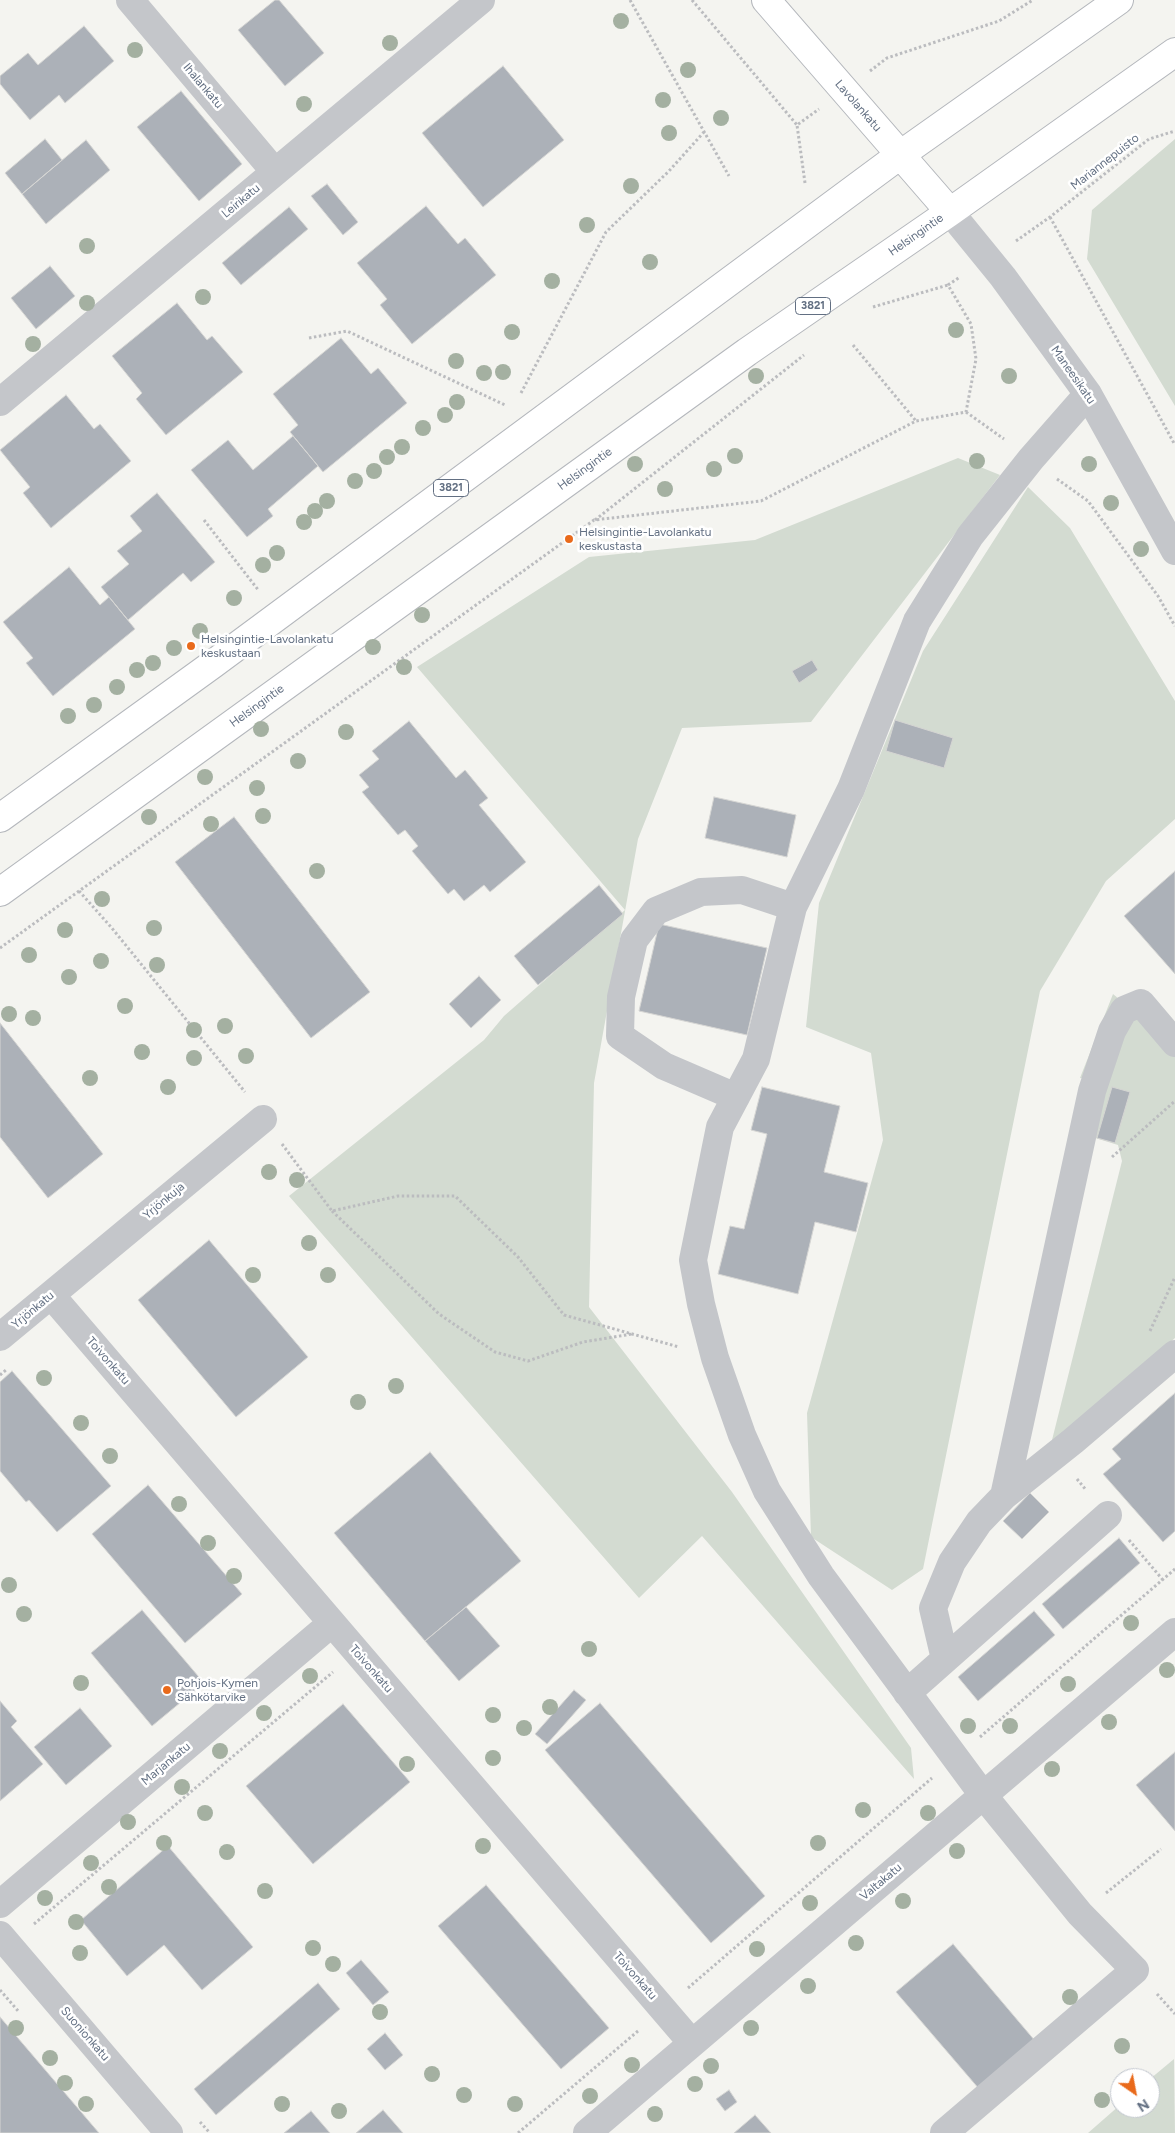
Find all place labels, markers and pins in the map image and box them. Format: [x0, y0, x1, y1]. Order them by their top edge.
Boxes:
place label: Helsingintie-Lavolankatu keskustasta [579, 525, 712, 553]
marker: Helsingintie-Lavolankatu keskustasta [563, 533, 575, 545]
place label: Helsingintie-Lavolankatu keskustaan [201, 632, 334, 660]
marker: Helsingintie-Lavolankatu keskustaan [185, 640, 197, 652]
place label: Pohjois-Kymen Sähkötarvike [177, 1676, 258, 1704]
marker: Pohjois-Kymen Sähkötarvike [161, 1684, 173, 1696]

